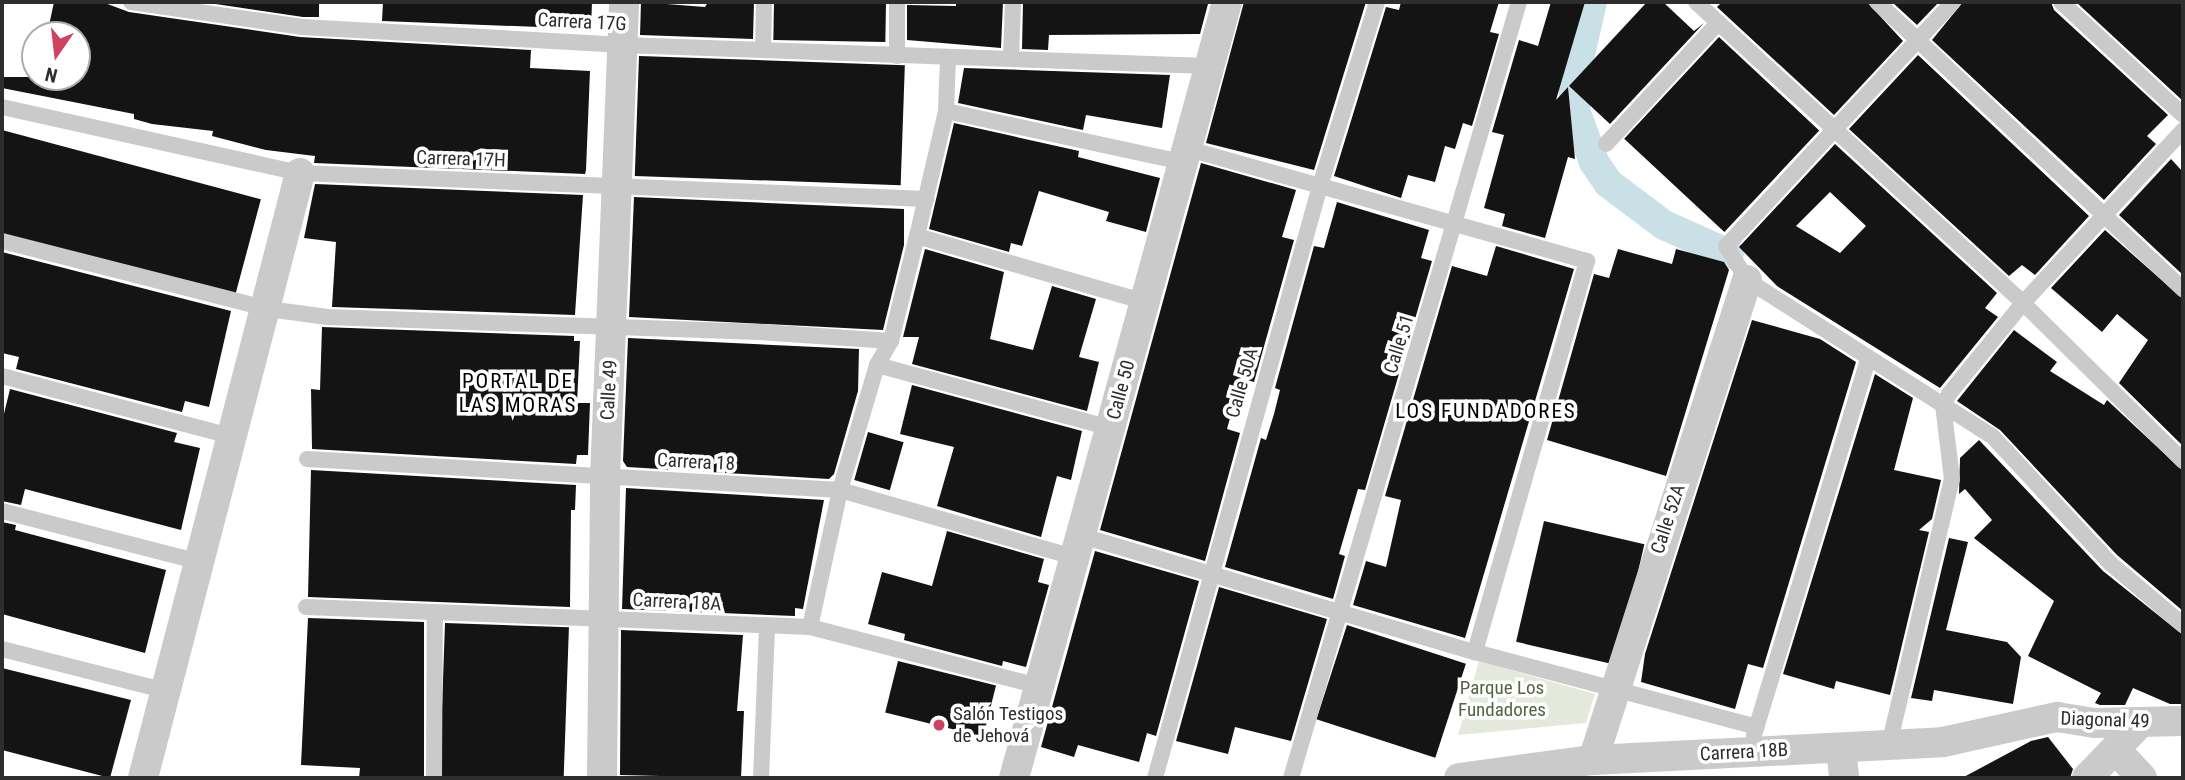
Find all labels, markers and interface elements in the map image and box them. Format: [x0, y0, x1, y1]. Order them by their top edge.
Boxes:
street label: Carrera 17G [537, 8, 627, 36]
north arrow [21, 21, 91, 91]
text: N [43, 62, 60, 87]
street label: Carrera 17H [416, 146, 506, 172]
street label: Calle 51 [1379, 312, 1419, 376]
street label: Calle 50A [1221, 345, 1263, 421]
street label: Calle 50 [1102, 358, 1140, 422]
street label: Calle 49 [596, 359, 622, 421]
district label: PORTAL DE LAS MORAS [460, 368, 576, 418]
district label: LOS FUNDADORES [1397, 398, 1575, 424]
street label: Carrera 18 [657, 449, 735, 475]
street label: Calle 52A [1646, 481, 1690, 557]
street label: Carrera 18A [632, 588, 722, 616]
park label: Parque Los Fundadores [1458, 677, 1546, 721]
place label: Salón Testigos de Jehová [953, 703, 1064, 747]
street label: Diagonal 49 [2060, 707, 2150, 733]
marker: Salón Testigos de Jehová [931, 717, 947, 733]
street label: Carrera 18B [1699, 738, 1789, 766]

